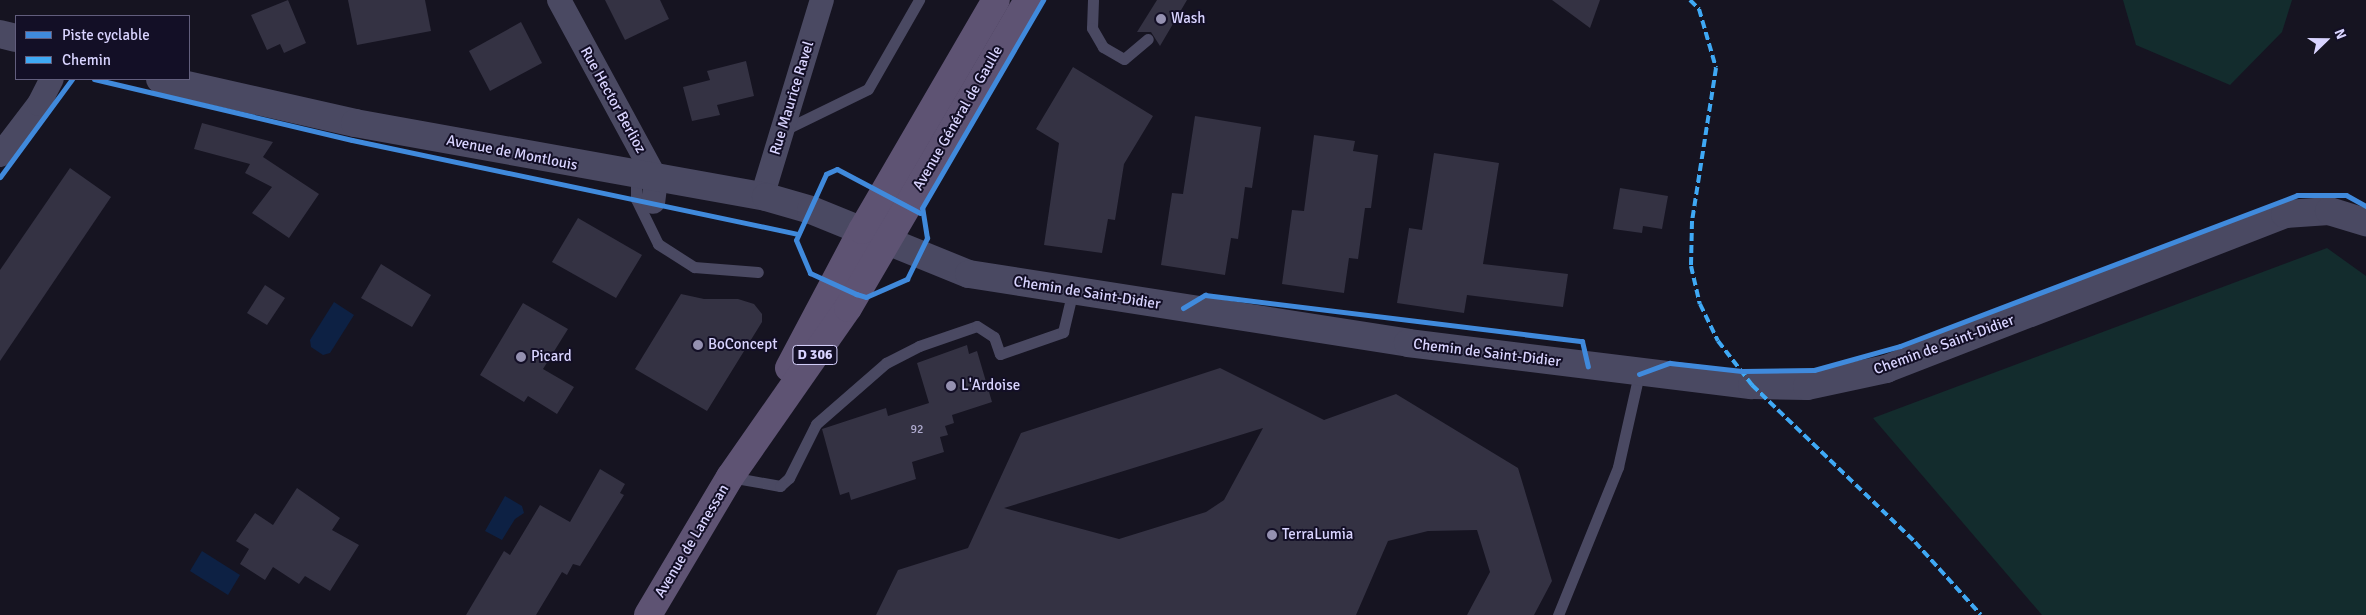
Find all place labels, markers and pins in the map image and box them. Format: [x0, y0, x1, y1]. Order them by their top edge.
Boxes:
place label: Wash [1171, 10, 1206, 28]
marker: Wash [1155, 13, 1167, 25]
place label: BoConcept [708, 336, 777, 354]
marker: BoConcept [692, 339, 704, 351]
place label: Picard [531, 348, 572, 366]
marker: Picard [515, 351, 527, 363]
place label: L'Ardoise [961, 377, 1020, 395]
marker: L'Ardoise [945, 380, 957, 392]
place label: TerraLumia [1282, 526, 1353, 544]
marker: TerraLumia [1266, 529, 1278, 541]

